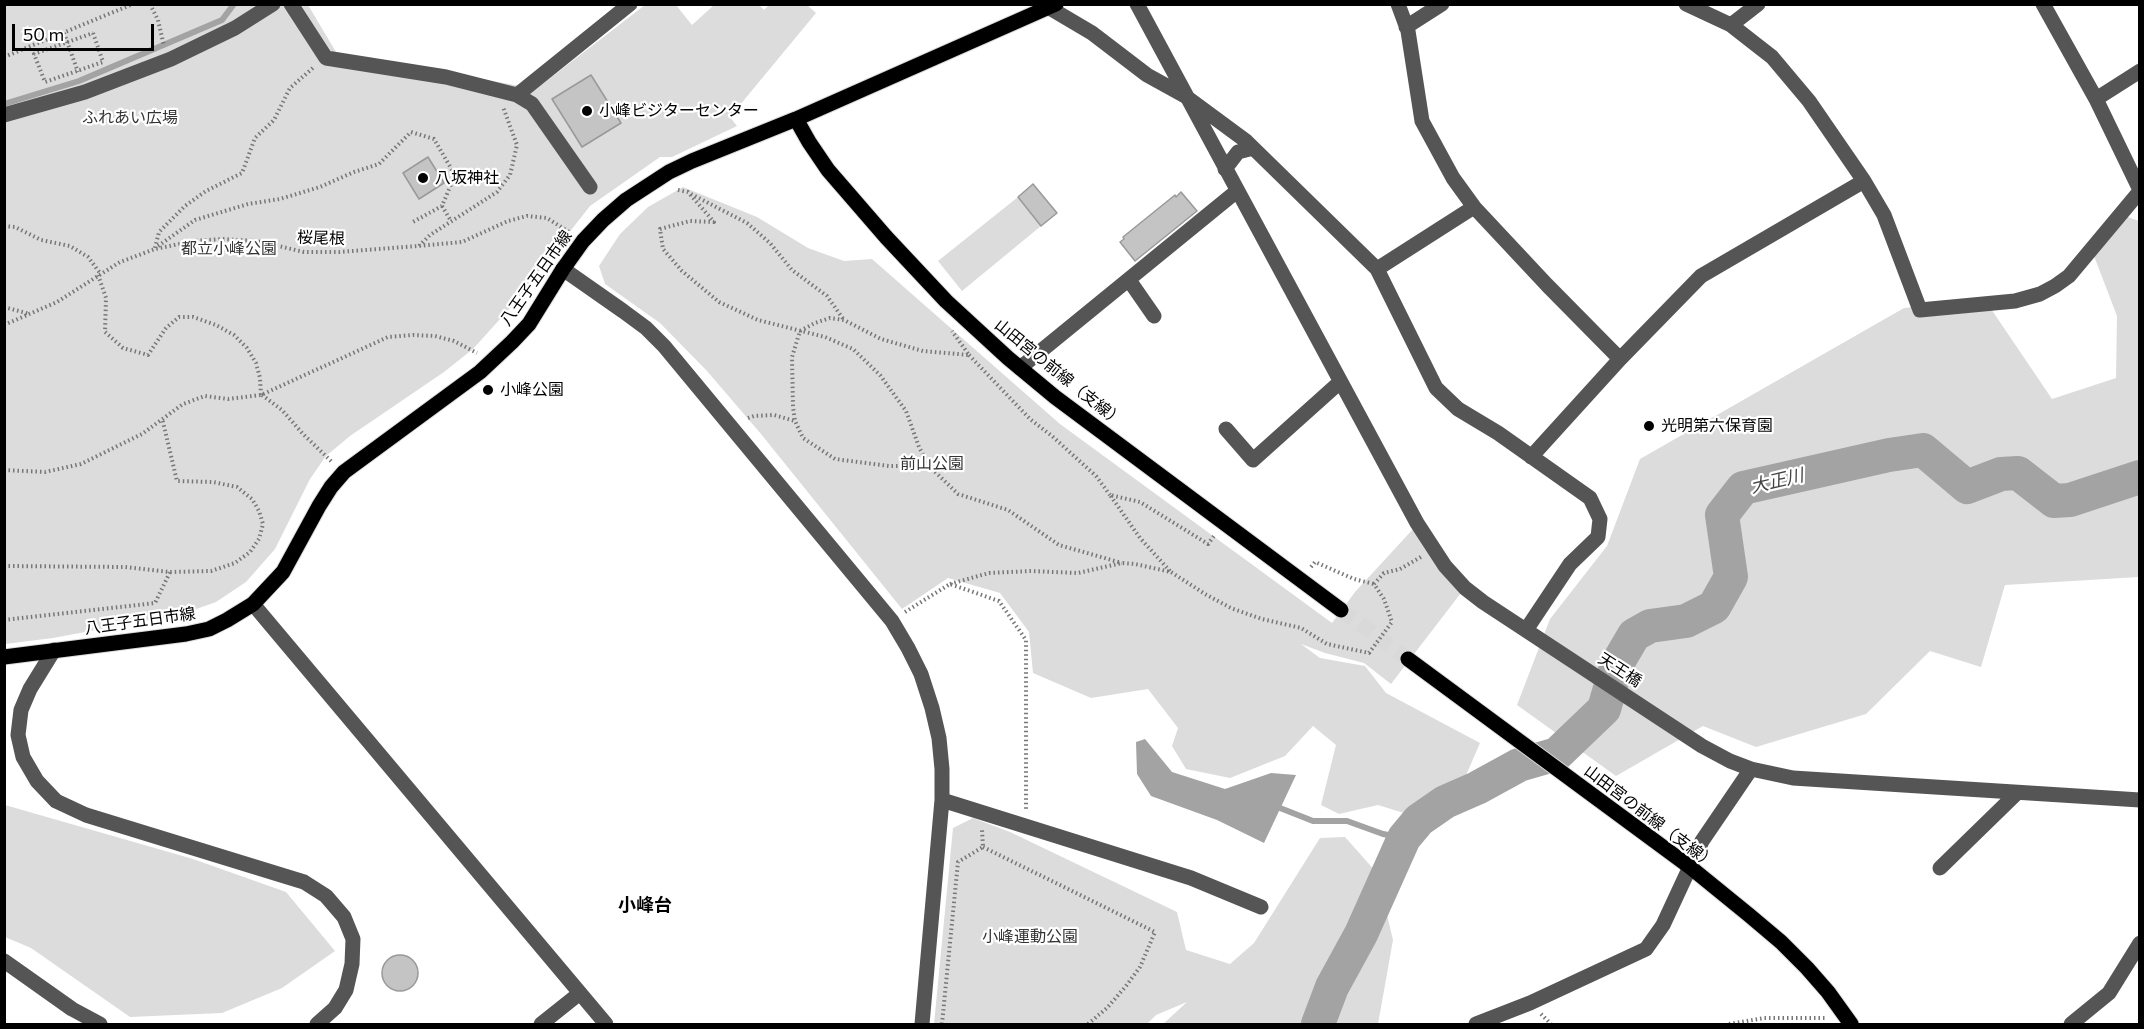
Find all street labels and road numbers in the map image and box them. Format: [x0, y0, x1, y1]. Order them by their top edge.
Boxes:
street label: 八王子五日市線 [496, 227, 576, 329]
street label: 桜尾根 [297, 228, 345, 248]
street label: 山田宮の前線（支線） [991, 315, 1127, 431]
street label: 八王子五日市線 [83, 604, 197, 638]
street label: 天王橋 [1595, 649, 1645, 691]
street label: 山田宮の前線（支線） [1580, 761, 1720, 873]

